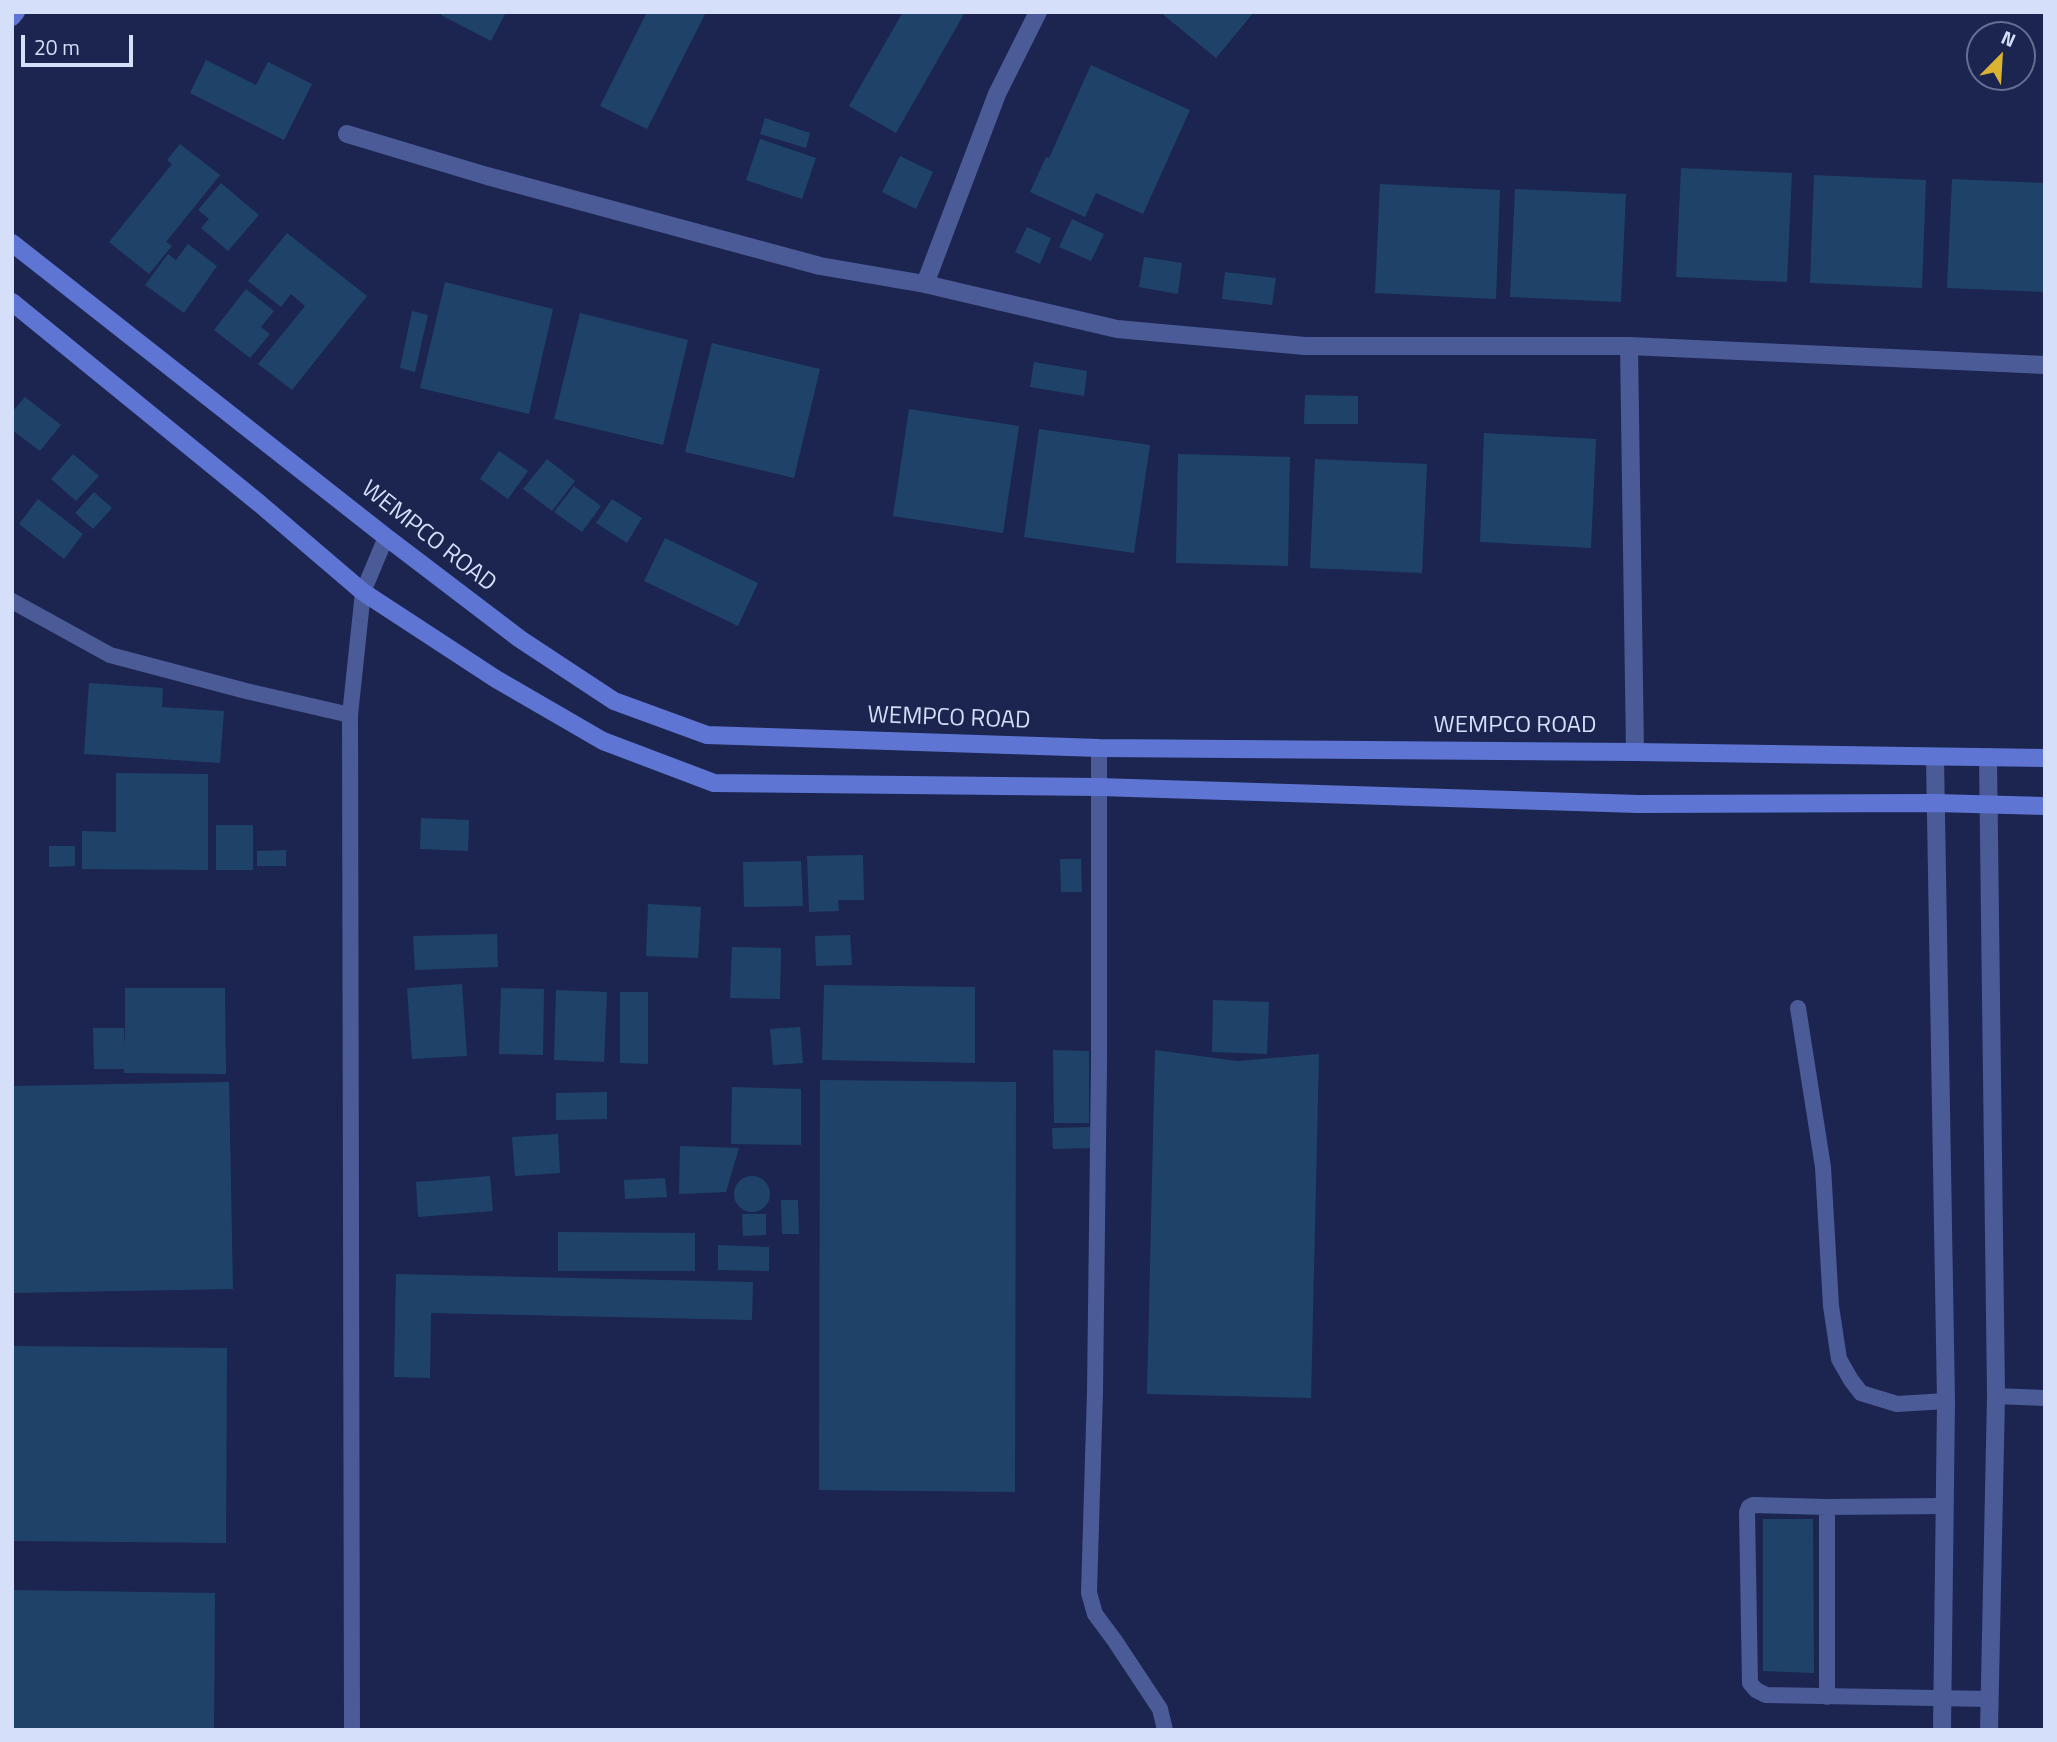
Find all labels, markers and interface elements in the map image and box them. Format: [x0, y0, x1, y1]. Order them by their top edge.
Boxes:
scale bar [24, 21, 136, 65]
north arrow [1966, 21, 2036, 91]
text: N [1997, 22, 2021, 54]
text: 20 m [34, 31, 80, 63]
street label: WEMPCO ROAD [355, 475, 501, 599]
street label: WEMPCO ROAD [867, 702, 1031, 736]
street label: WEMPCO ROAD [1434, 712, 1596, 740]

